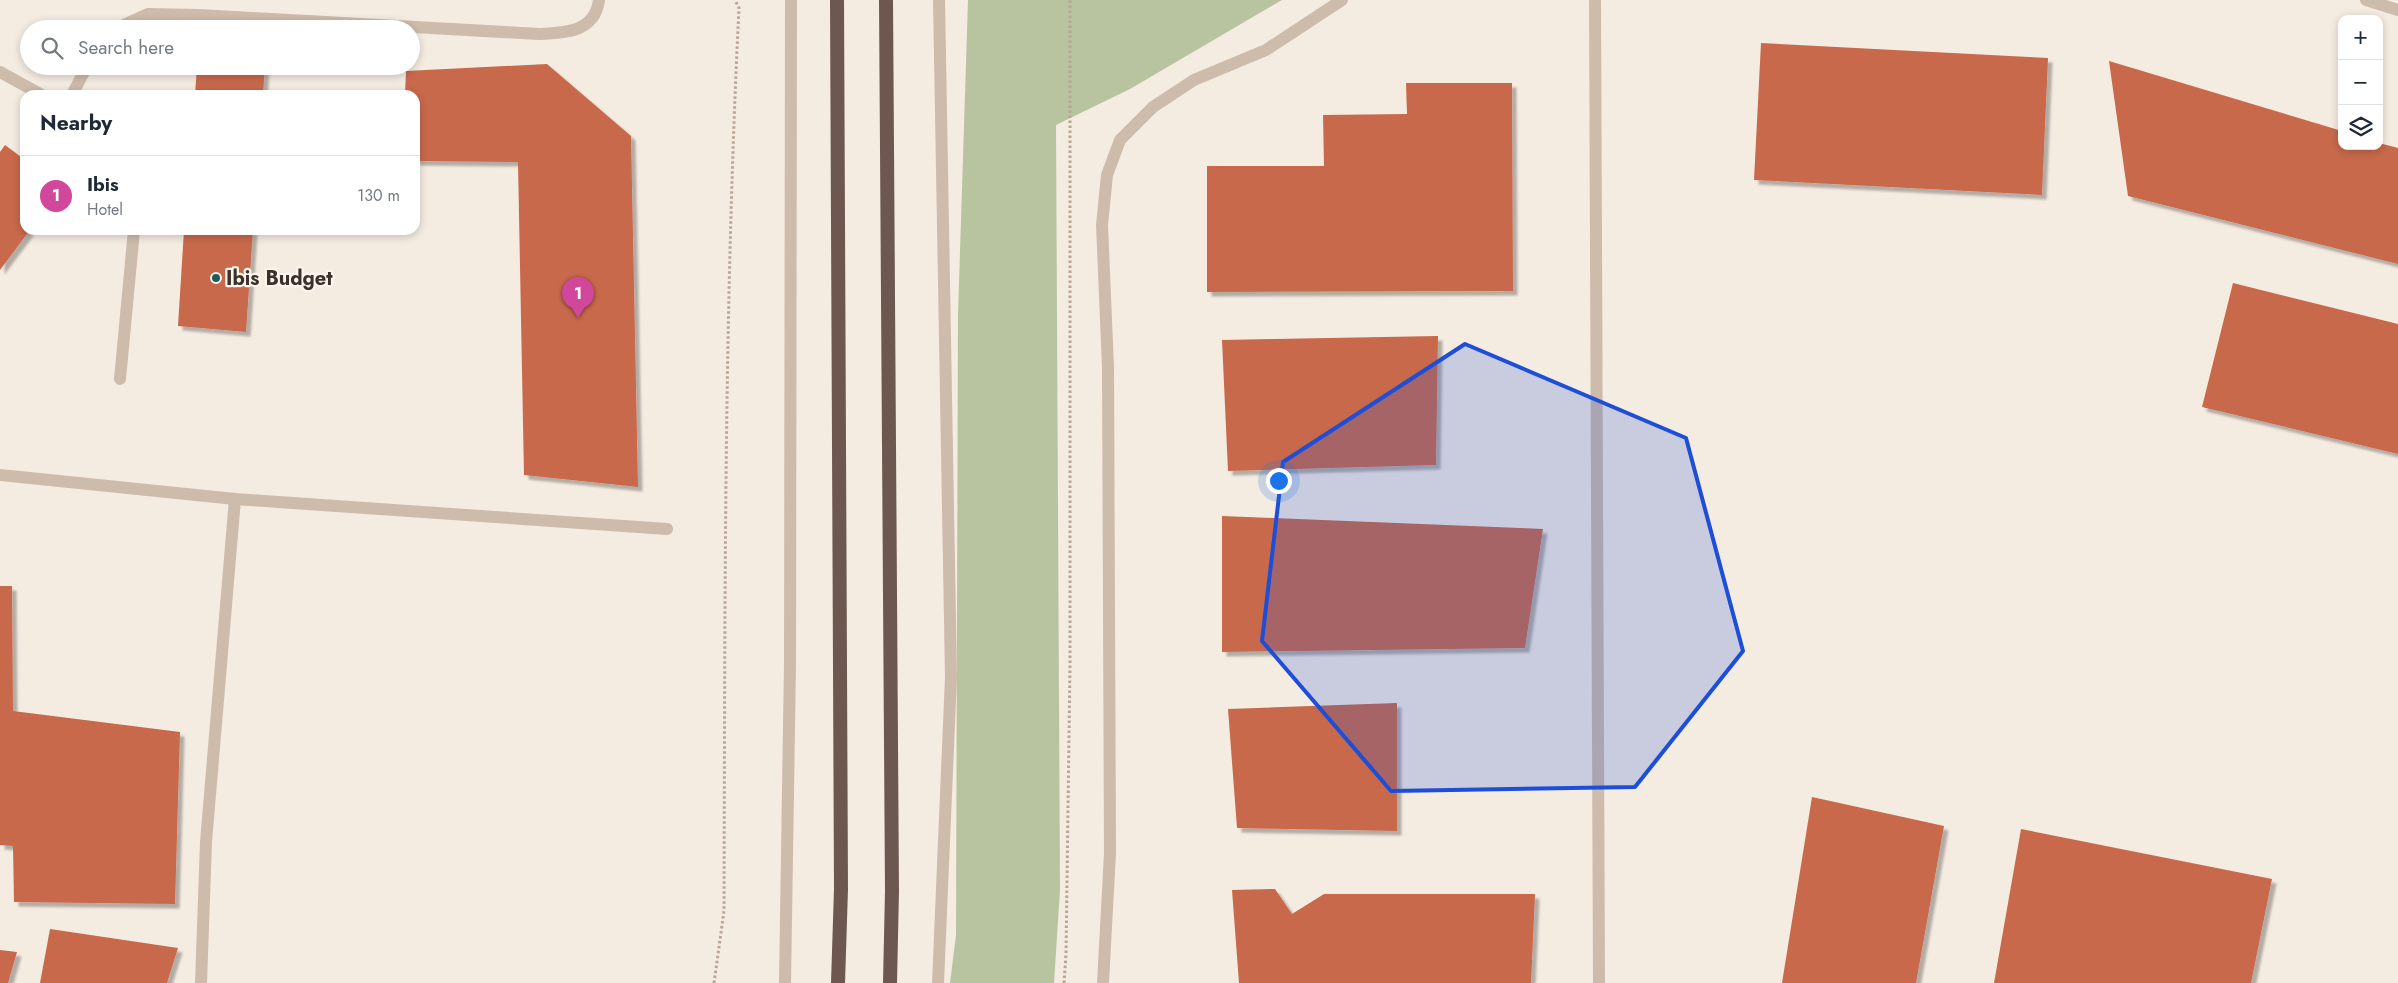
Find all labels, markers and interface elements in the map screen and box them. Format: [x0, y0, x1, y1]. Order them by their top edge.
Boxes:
map controls [2338, 15, 2383, 150]
button: + [2338, 15, 2383, 60]
search box [20, 20, 420, 75]
icon: search [38, 34, 66, 62]
text: Search here [78, 34, 174, 61]
button: − [2338, 60, 2383, 105]
button: layers [2338, 105, 2383, 150]
text: Nearby [40, 108, 112, 138]
text: Ibis [87, 171, 119, 198]
text: 1 [52, 184, 60, 207]
text: 130 m [357, 184, 400, 207]
text: Hotel [87, 198, 123, 221]
place label: Ibis Budget [226, 264, 333, 293]
marker: Ibis Budget [210, 272, 222, 284]
pin: 1 [562, 277, 594, 318]
your location [1266, 468, 1292, 494]

